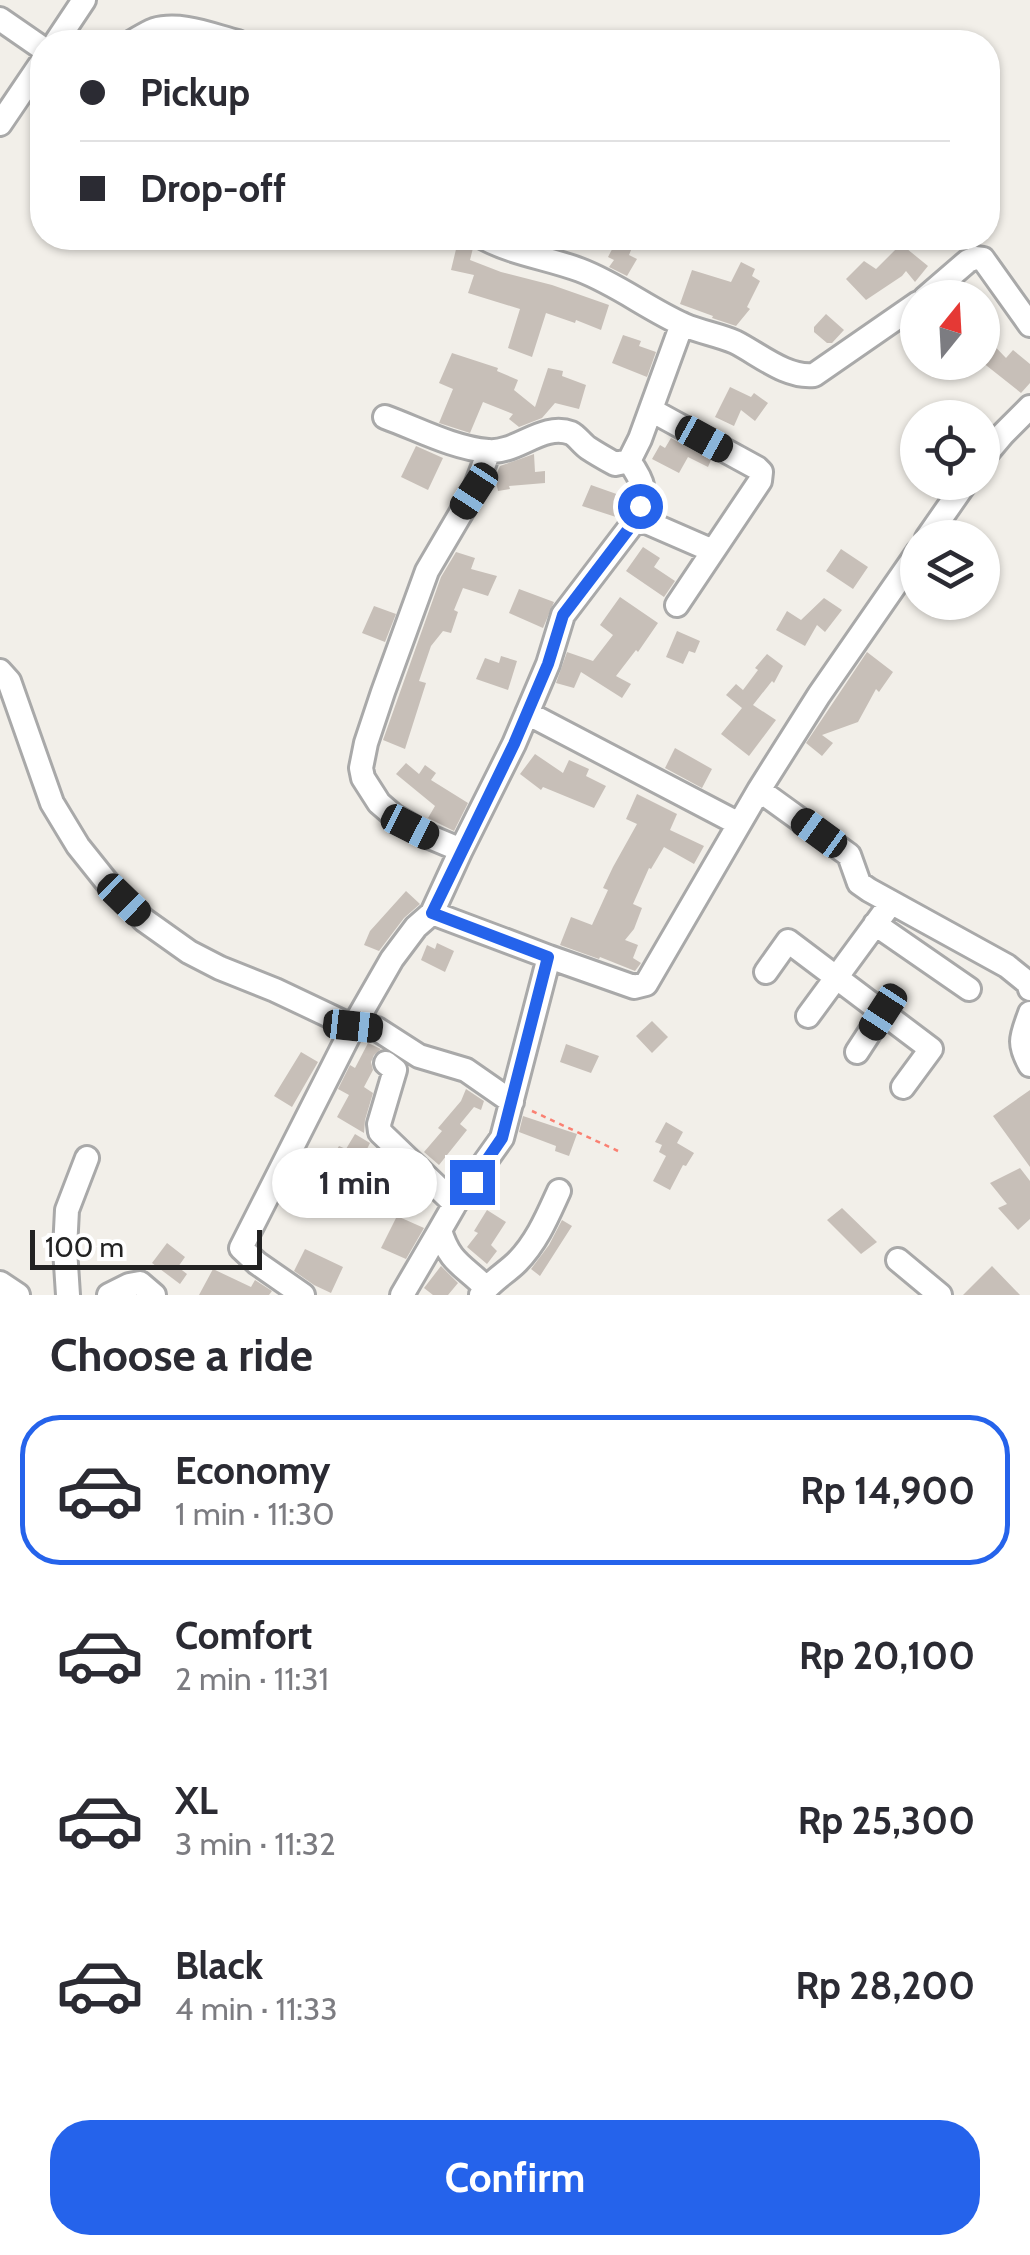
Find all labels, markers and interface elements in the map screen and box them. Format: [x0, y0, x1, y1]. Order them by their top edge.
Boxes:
text: Pickup [140, 69, 250, 116]
text: Drop-off [140, 165, 286, 212]
north arrow [900, 280, 1000, 380]
map controls [900, 280, 1000, 620]
button: locate [900, 400, 1000, 500]
car [670, 411, 738, 467]
car [445, 458, 503, 524]
route start [618, 484, 663, 529]
button: layers [900, 520, 1000, 620]
car [376, 800, 444, 854]
car [786, 803, 852, 863]
car [92, 868, 156, 932]
car [854, 979, 912, 1045]
car [322, 1008, 384, 1044]
callout: 1 min [272, 1147, 437, 1217]
route end [450, 1160, 495, 1205]
text: 1 min [318, 1163, 391, 1202]
scale bar [30, 1225, 262, 1270]
text: 100 m [45, 1230, 124, 1264]
text: Choose a ride [50, 1328, 313, 1382]
icon: car [55, 1445, 145, 1535]
text: Economy [175, 1447, 330, 1494]
text: Rp 14,900 [800, 1467, 975, 1514]
text: 1 min · 11:30 [175, 1494, 335, 1533]
icon: car [55, 1610, 145, 1700]
text: Comfort [175, 1612, 312, 1659]
text: Rp 20,100 [799, 1632, 975, 1679]
text: 2 min · 11:31 [175, 1659, 329, 1698]
icon: car [55, 1775, 145, 1865]
text: XL [175, 1777, 218, 1824]
text: Rp 25,300 [798, 1797, 975, 1844]
text: 3 min · 11:32 [175, 1824, 336, 1863]
icon: car [55, 1940, 145, 2030]
text: Black [175, 1942, 263, 1989]
text: Rp 28,200 [796, 1962, 975, 2009]
text: 4 min · 11:33 [175, 1989, 338, 2028]
button: Confirm [50, 2120, 980, 2235]

